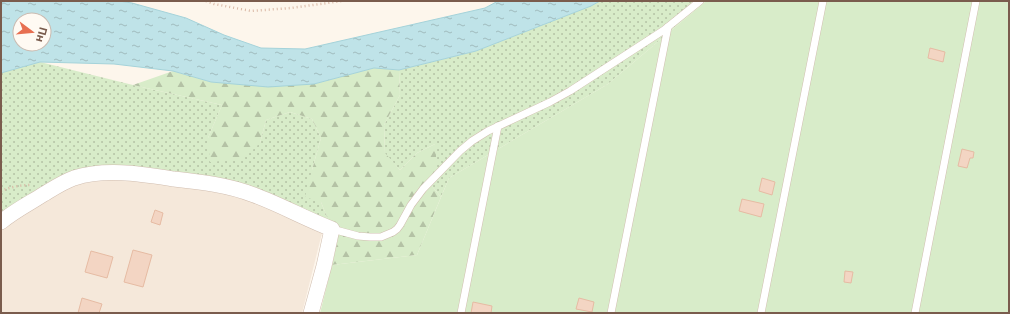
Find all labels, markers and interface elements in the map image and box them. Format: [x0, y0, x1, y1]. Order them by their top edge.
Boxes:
north arrow [12, 12, 52, 52]
text: Пн [33, 25, 51, 44]

